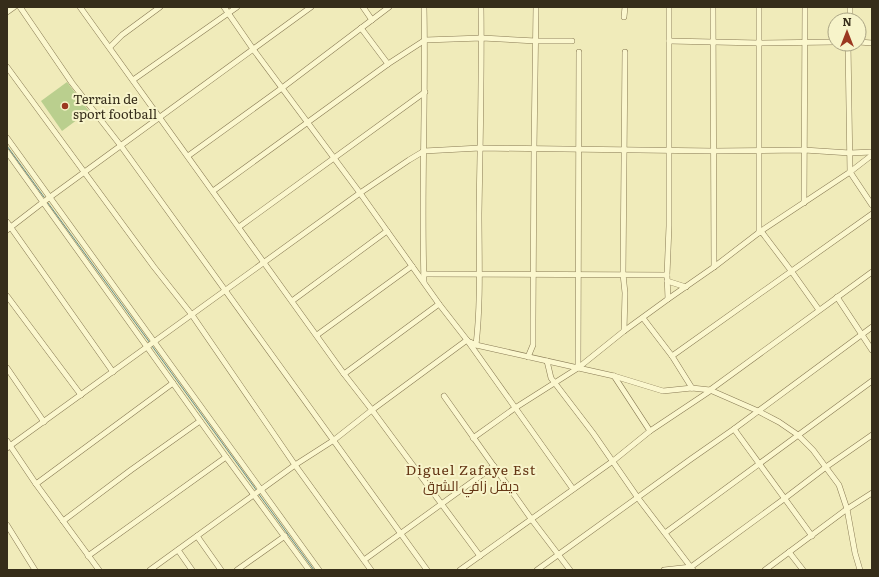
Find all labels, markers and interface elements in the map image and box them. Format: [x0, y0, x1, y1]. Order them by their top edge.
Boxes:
north arrow [827, 12, 867, 52]
text: N [842, 13, 852, 29]
place label: Terrain de sport football [73, 89, 158, 123]
marker: Terrain de sport football [60, 101, 70, 111]
district label: Diguel Zafaye Est ديقل زافي الشرق [406, 459, 536, 498]

